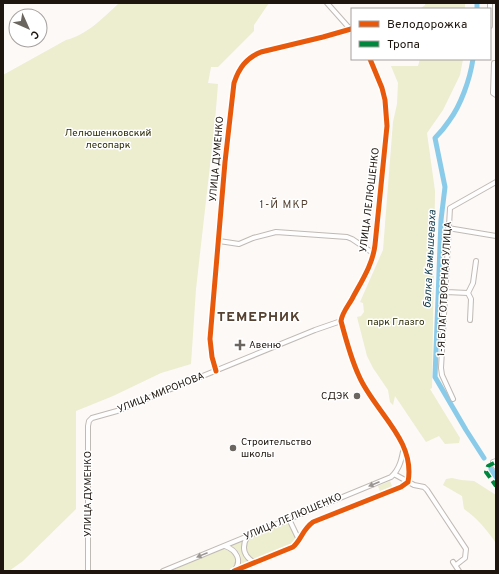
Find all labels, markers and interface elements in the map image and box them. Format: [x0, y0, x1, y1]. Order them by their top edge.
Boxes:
north arrow [8, 8, 48, 48]
legend [351, 8, 491, 60]
text: Велодорожка [387, 17, 467, 33]
text: С [27, 27, 42, 42]
text: Тропа [387, 37, 420, 53]
street label: УЛИЦА ДУМЕНКО [207, 116, 227, 202]
park label: Лелюшенковский лесопарк [65, 127, 152, 152]
street label: УЛИЦА ЛЕЛЮШЕНКО [357, 147, 383, 253]
district label: 1-Й МКР [259, 197, 309, 212]
water label: балка Камышеваха [420, 209, 440, 308]
street label: 1-Я БЛАГОТВОРНАЯ УЛИЦА [435, 221, 455, 357]
district label: ТЕМЕРНИК [217, 309, 301, 326]
park label: парк Глазго [367, 316, 425, 329]
marker: Авеню [234, 339, 246, 351]
place label: Авеню [249, 339, 281, 352]
street label: УЛИЦА МИРОНОВА [116, 370, 206, 416]
place label: СДЭК [321, 390, 349, 403]
marker: СДЭК [352, 391, 362, 401]
place label: Строительство школы [241, 436, 312, 461]
marker: Строительство школы [228, 443, 238, 453]
street label: УЛИЦА ДУМЕНКО [82, 451, 95, 537]
one-way arrow [367, 481, 379, 487]
street label: УЛИЦА ЛЕЛЮШЕНКО [242, 490, 344, 544]
one-way arrow [196, 552, 208, 559]

